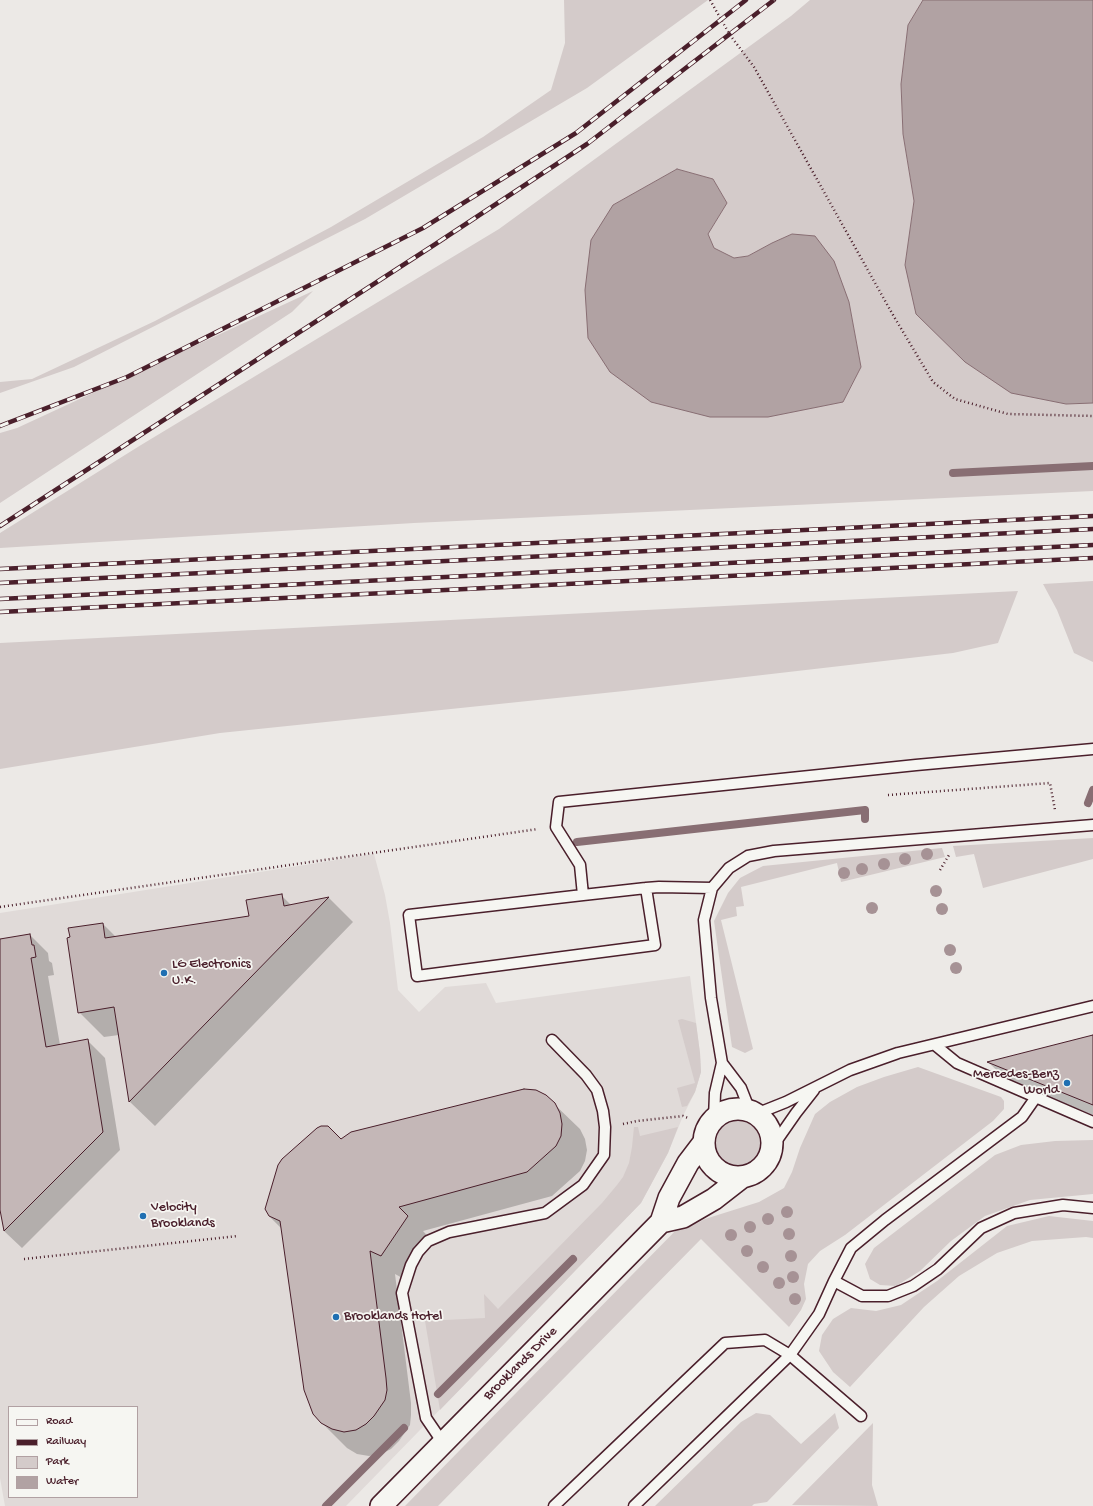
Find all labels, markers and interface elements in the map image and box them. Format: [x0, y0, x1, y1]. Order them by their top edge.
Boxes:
place label: LG Electronics U.K. [172, 957, 251, 990]
marker: LG Electronics U.K. [159, 968, 169, 978]
place label: Mercedes-Benz World [973, 1067, 1059, 1100]
marker: Mercedes-Benz World [1062, 1078, 1072, 1088]
place label: Velocity Brooklands [151, 1200, 215, 1232]
marker: Velocity Brooklands [138, 1211, 148, 1221]
place label: Brooklands Hotel [344, 1309, 442, 1325]
marker: Brooklands Hotel [331, 1312, 341, 1322]
street label: Brooklands Drive [481, 1324, 561, 1404]
legend [8, 1406, 138, 1498]
text: Road [46, 1415, 72, 1429]
text: Railway [46, 1435, 86, 1449]
text: Park [46, 1455, 69, 1469]
text: Water [46, 1475, 78, 1489]

